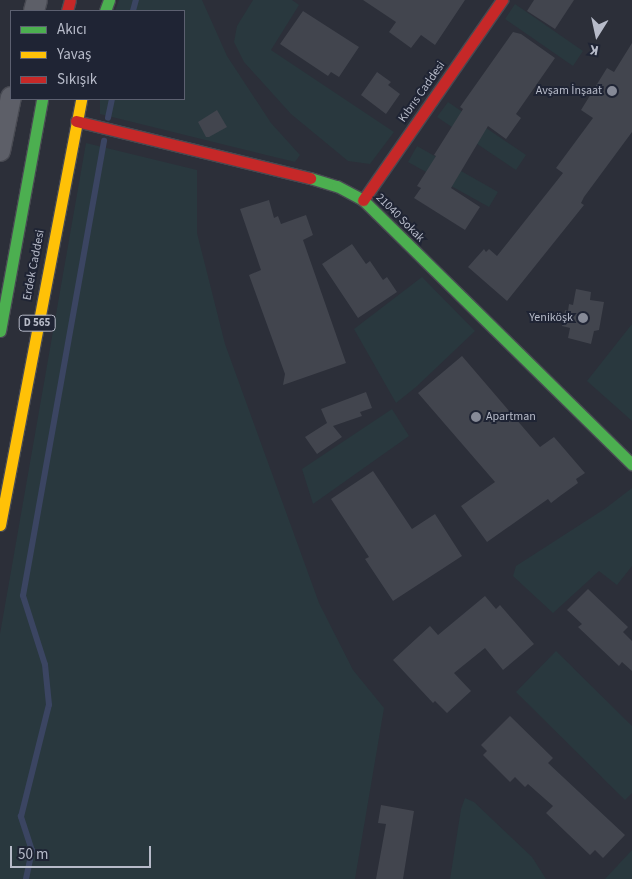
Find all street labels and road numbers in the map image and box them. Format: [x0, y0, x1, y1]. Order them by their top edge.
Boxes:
street label: Kıbrıs Caddesi [396, 59, 448, 125]
street label: 21040 Sokak [373, 191, 427, 245]
street label: Erdek Caddesi [20, 229, 48, 301]
road number: D 565 [18, 314, 56, 332]

